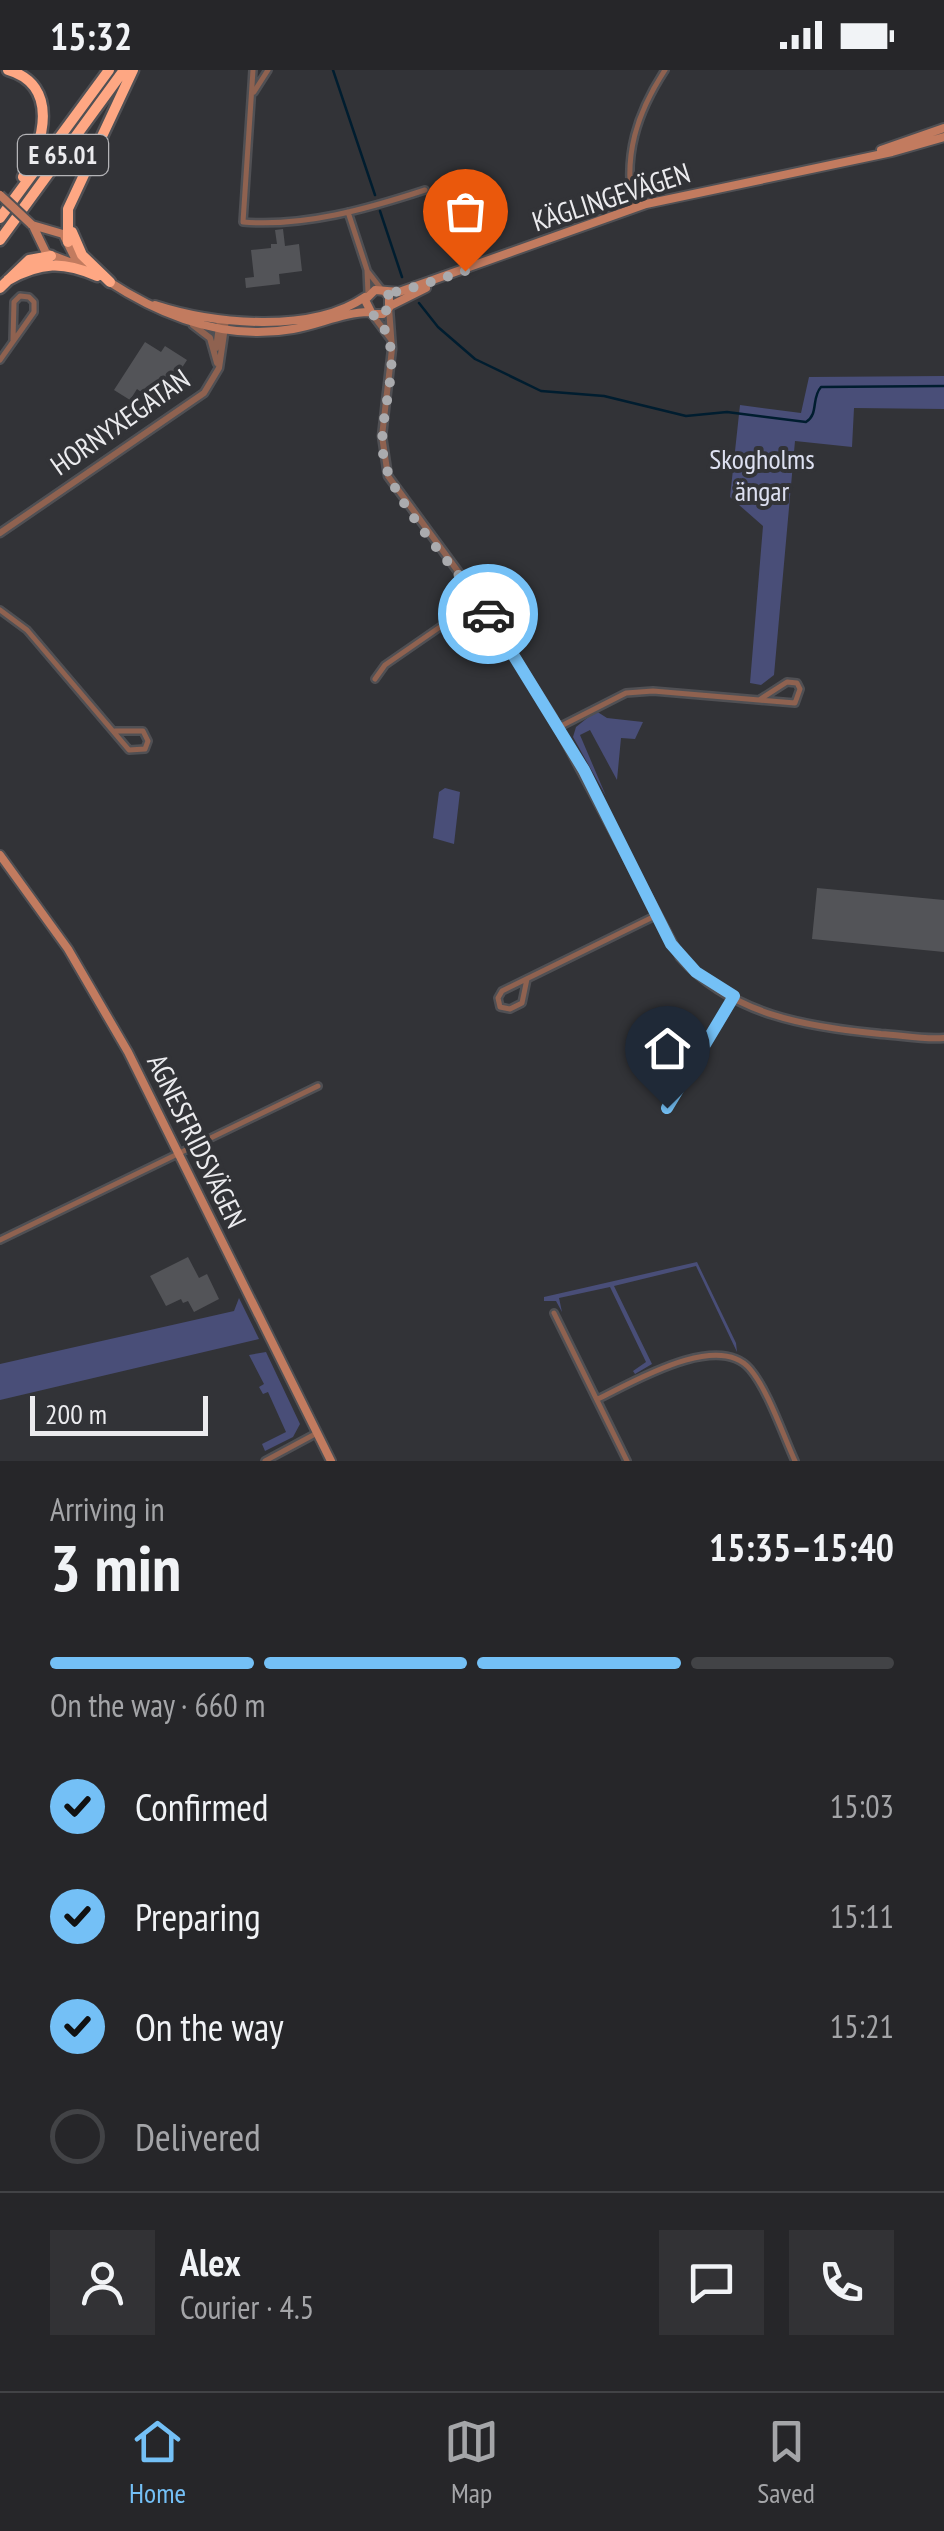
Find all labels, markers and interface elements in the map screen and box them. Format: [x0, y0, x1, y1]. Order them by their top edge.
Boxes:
text: 15:32 [50, 11, 132, 60]
road number: E 65.01 [18, 135, 108, 175]
street label: KÄGLINGEVÄGEN [527, 154, 695, 239]
pin [423, 169, 508, 272]
icon: bag [438, 184, 493, 239]
street label: HORNYXEGATAN [43, 360, 197, 483]
park label: Skogholms ängar [709, 440, 815, 509]
courier [438, 564, 538, 664]
icon: car [461, 587, 516, 642]
pin [625, 1006, 710, 1109]
icon: home [640, 1021, 695, 1076]
street label: AGNESFRIDSVÄGEN [139, 1048, 256, 1234]
scale bar [30, 1391, 208, 1436]
text: 200 m [45, 1395, 107, 1432]
text: Arriving in [50, 1488, 165, 1530]
text: 15:35–15:40 [709, 1522, 894, 1571]
text: 3 min [50, 1525, 181, 1609]
text: On the way · 660 m [50, 1684, 265, 1726]
icon: check [50, 1779, 105, 1834]
text: Confirmed [135, 1782, 268, 1831]
text: 15:03 [830, 1785, 894, 1827]
icon: check [50, 1889, 105, 1944]
text: Preparing [135, 1892, 261, 1941]
text: 15:11 [830, 1895, 894, 1937]
icon: check [50, 1999, 105, 2054]
text: On the way [135, 2002, 283, 2051]
text: 15:21 [830, 2005, 894, 2047]
text: Delivered [135, 2112, 261, 2161]
button: person [50, 2230, 155, 2335]
button: chat [659, 2230, 764, 2335]
button: phone [789, 2230, 894, 2335]
text: Alex [180, 2237, 241, 2286]
text: Courier · 4.5 [180, 2286, 314, 2328]
tab: Home [129, 2414, 186, 2511]
tab: Map [444, 2414, 499, 2511]
tab: Saved [757, 2414, 815, 2511]

